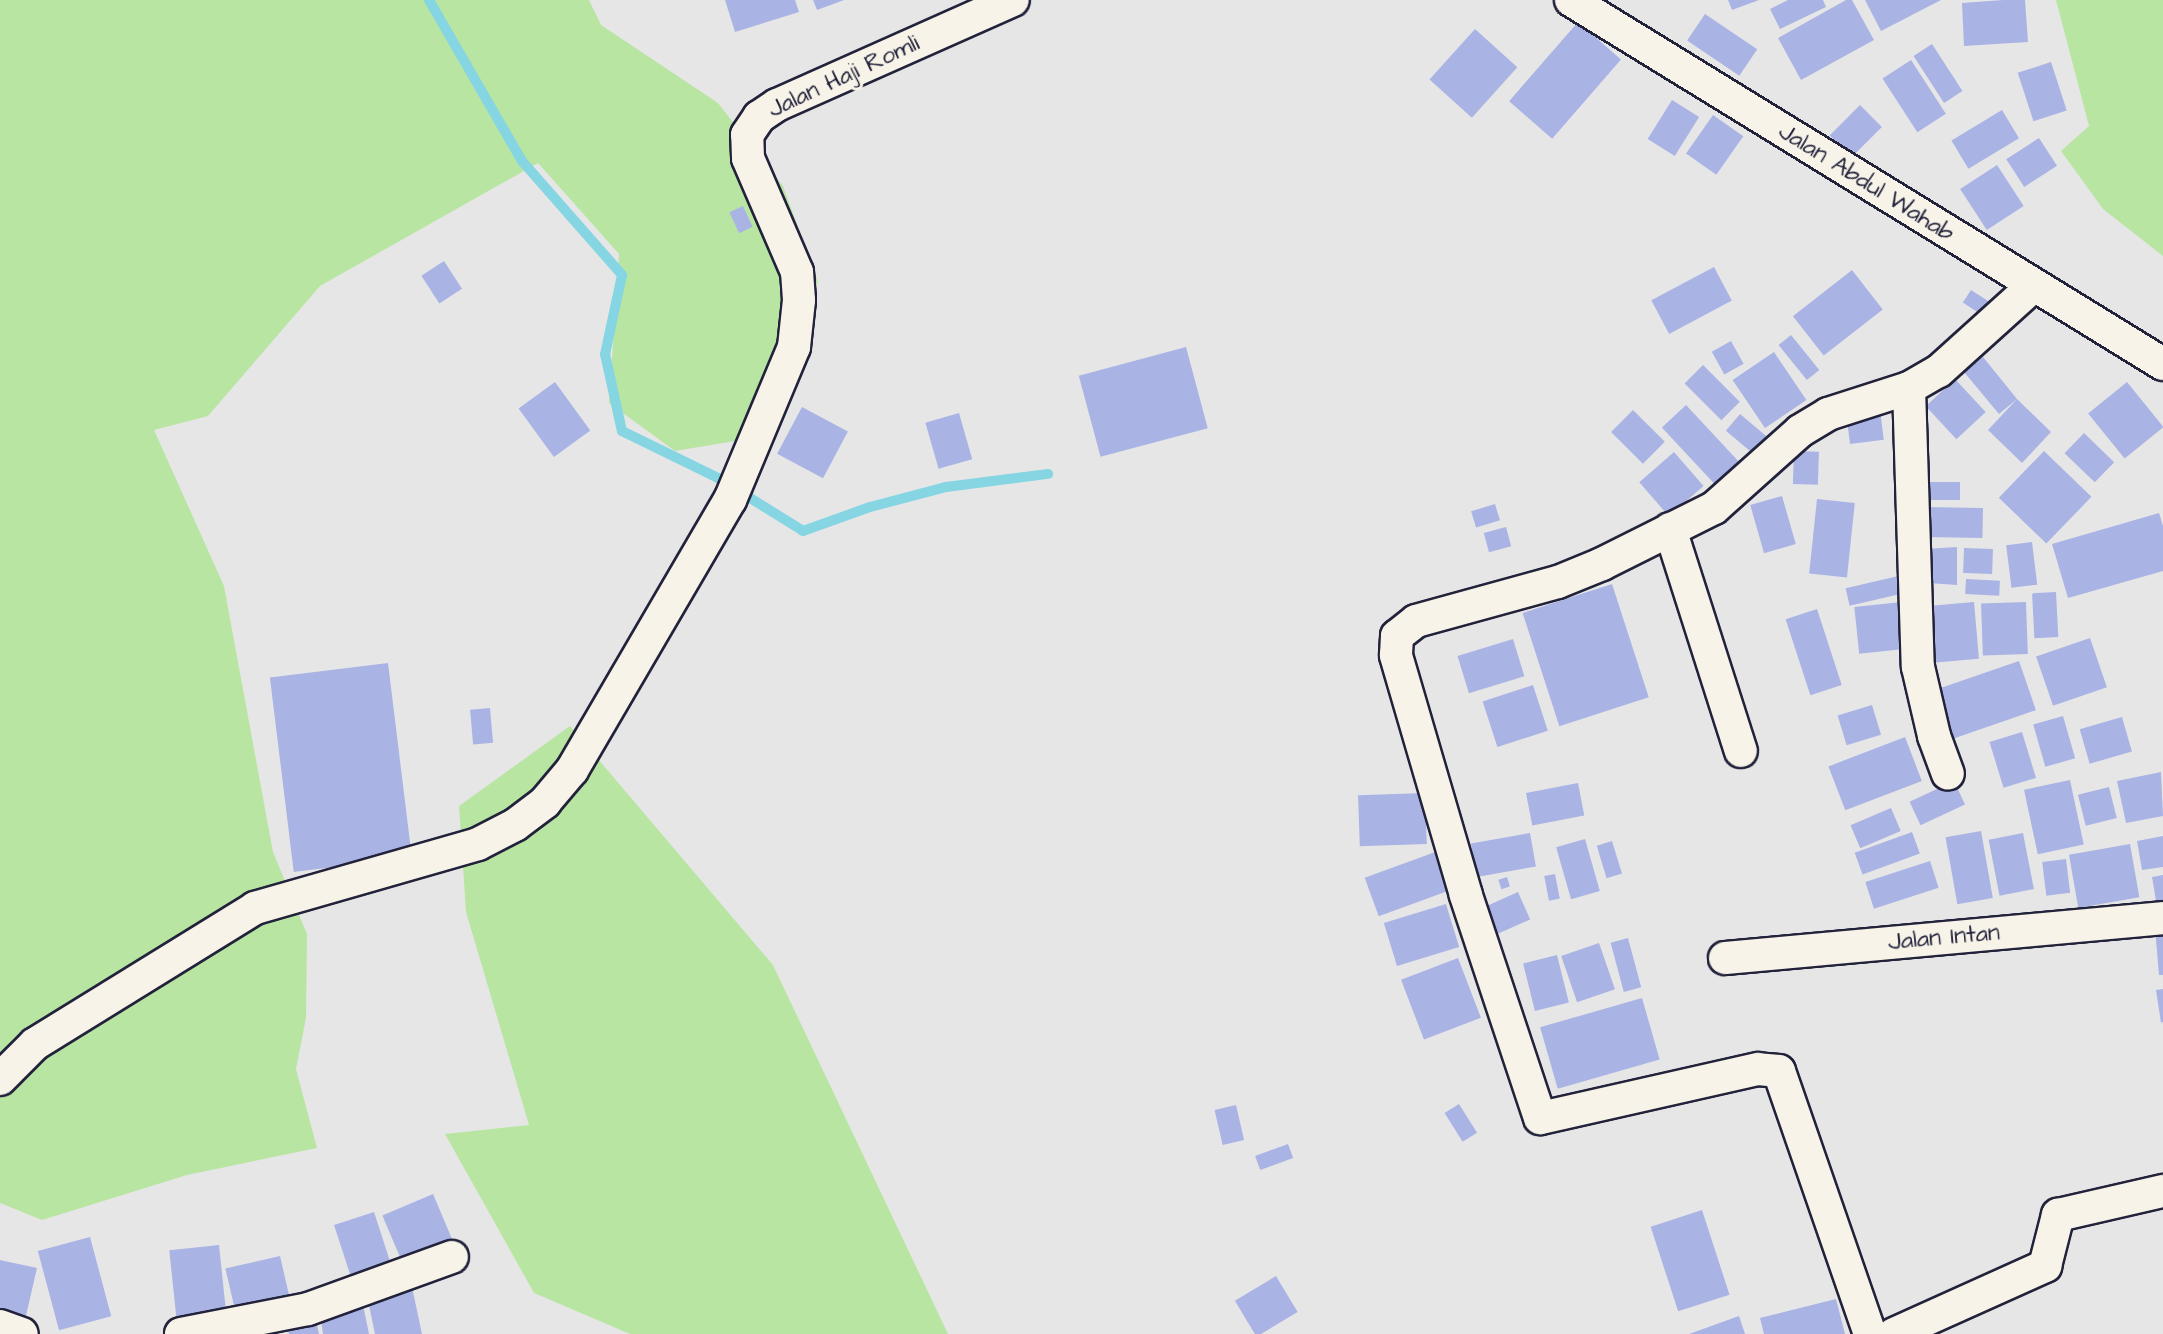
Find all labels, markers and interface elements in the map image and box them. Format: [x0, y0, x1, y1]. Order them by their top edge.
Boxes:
street label: Jalan Haji Romli [764, 29, 924, 125]
street label: Jalan Abdul Wahab [1773, 117, 1959, 249]
street label: Jalan Intan [1887, 919, 2001, 957]

